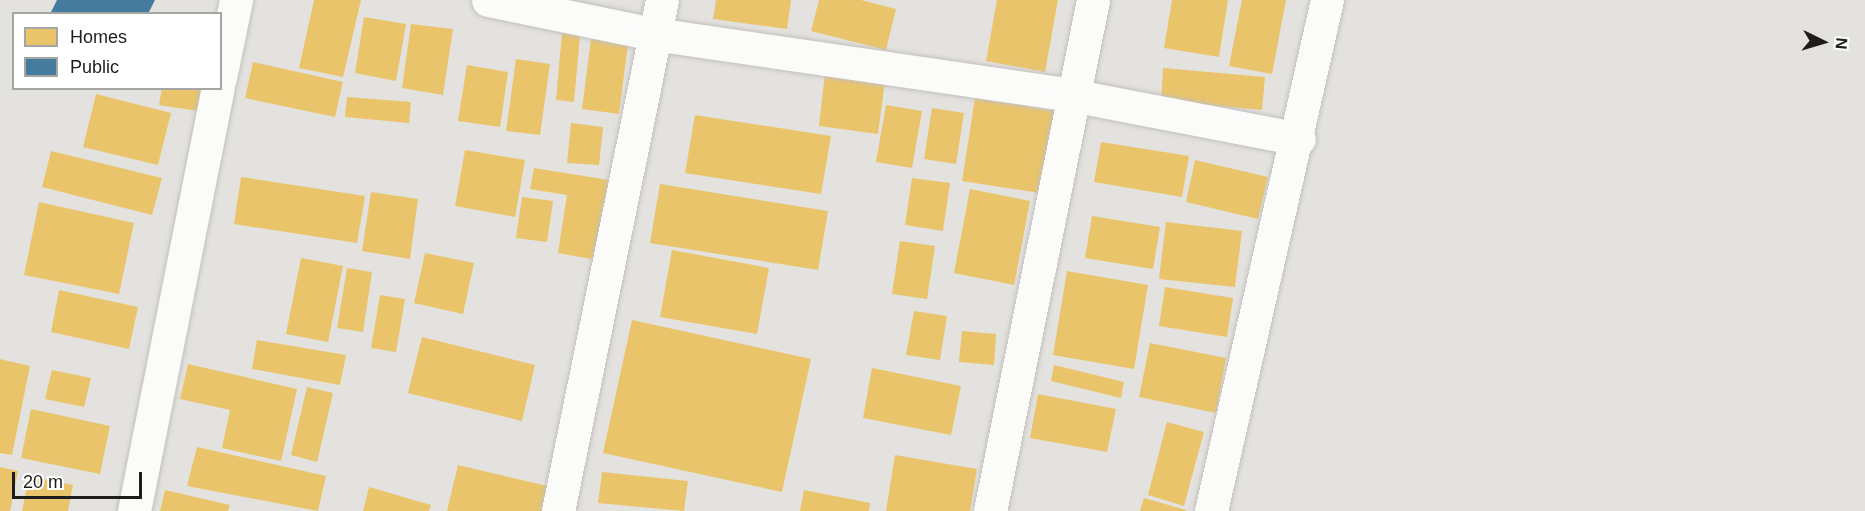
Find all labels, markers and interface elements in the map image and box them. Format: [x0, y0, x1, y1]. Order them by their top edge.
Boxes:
legend [12, 12, 222, 90]
north arrow [1793, 12, 1853, 72]
text: Homes [70, 27, 127, 47]
text: N [1832, 37, 1850, 50]
text: Public [70, 57, 119, 77]
scale bar [15, 460, 146, 498]
text: 20 m [23, 472, 63, 492]

